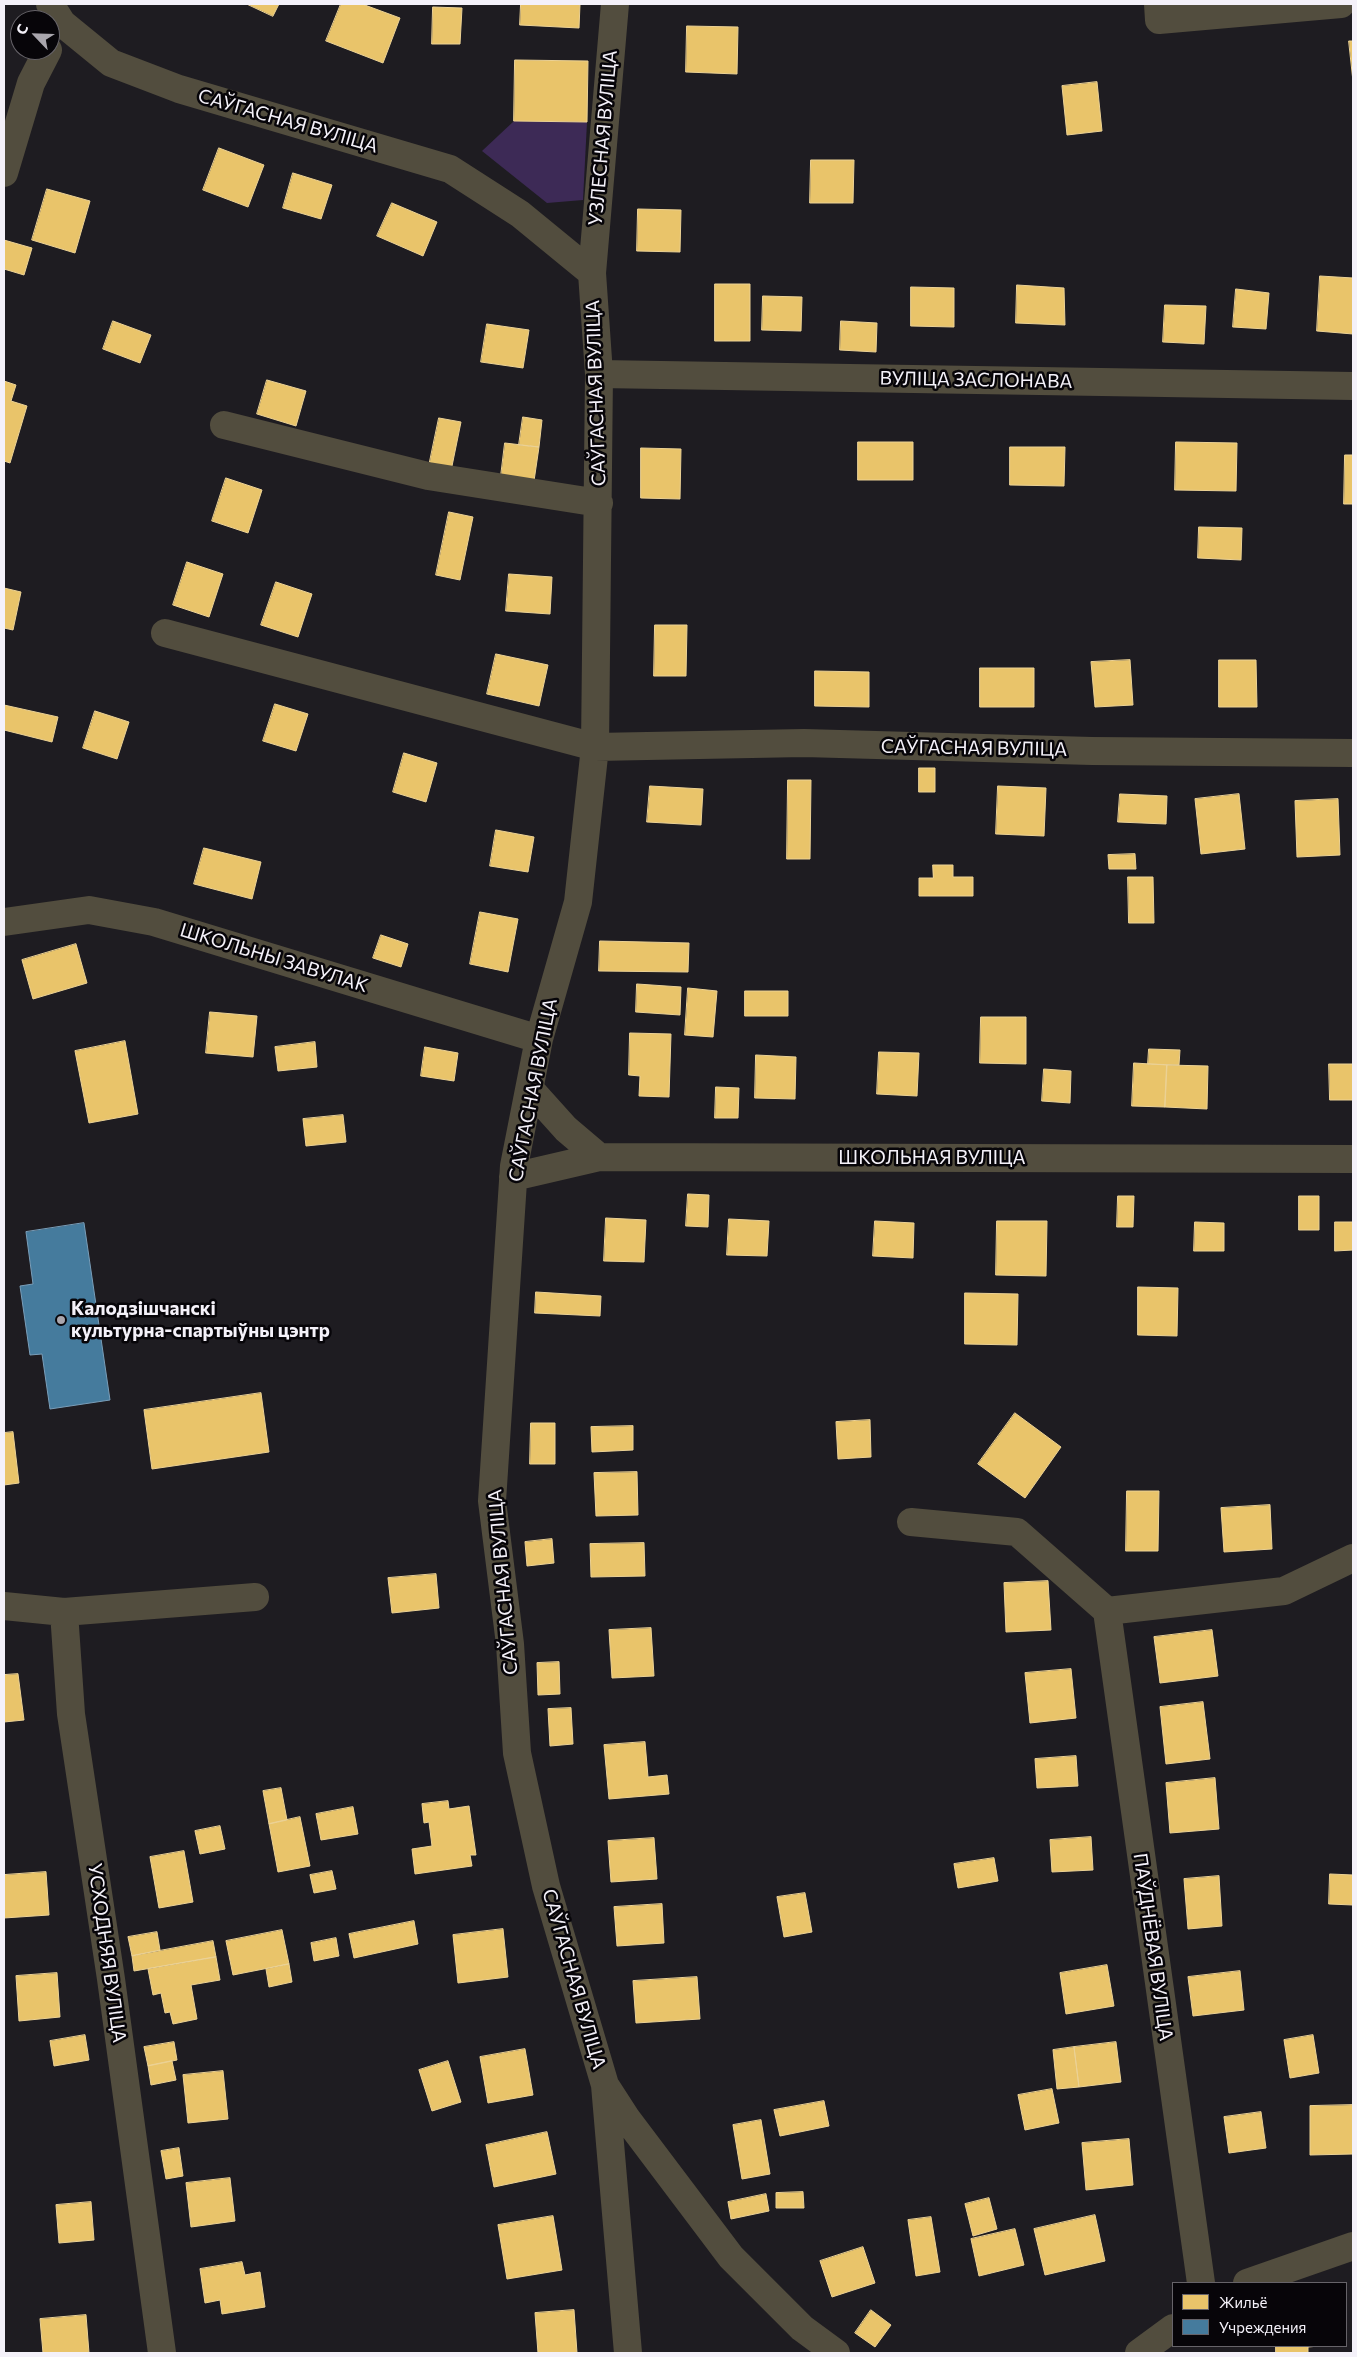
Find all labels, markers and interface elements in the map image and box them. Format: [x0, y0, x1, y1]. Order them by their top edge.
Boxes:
north arrow [10, 10, 60, 60]
text: С [12, 21, 31, 37]
street label: УЗЛЕСНАЯ ВУЛІЦА [584, 49, 622, 227]
street label: САЎГАСНАЯ ВУЛІЦА [195, 84, 381, 158]
street label: САЎГАСНАЯ ВУЛІЦА [581, 299, 611, 487]
street label: ВУЛІЦА ЗАСЛОНАВА [879, 367, 1073, 393]
street label: САЎГАСНАЯ ВУЛІЦА [881, 735, 1067, 761]
street label: ШКОЛЬНЫ ЗАВУЛАК [177, 919, 371, 997]
street label: САЎГАСНАЯ ВУЛІЦА [504, 996, 562, 1184]
street label: ШКОЛЬНАЯ ВУЛІЦА [838, 1147, 1026, 1169]
place label: Калодзішчанскі культурна-спартыўны цэнтр [71, 1298, 330, 1342]
marker: Калодзішчанскі культурна-спартыўны цэнтр [55, 1314, 67, 1326]
street label: САЎГАСНАЯ ВУЛІЦА [484, 1488, 522, 1676]
street label: ПАЎДНЁВАЯ ВУЛІЦА [1129, 1852, 1177, 2042]
street label: УСХОДНЯЯ ВУЛІЦА [83, 1862, 131, 2044]
street label: САЎГАСНАЯ ВУЛІЦА [537, 1886, 611, 2072]
legend [1172, 2282, 1347, 2347]
text: Жильё [1219, 2293, 1267, 2311]
text: Учреждения [1219, 2318, 1306, 2336]

